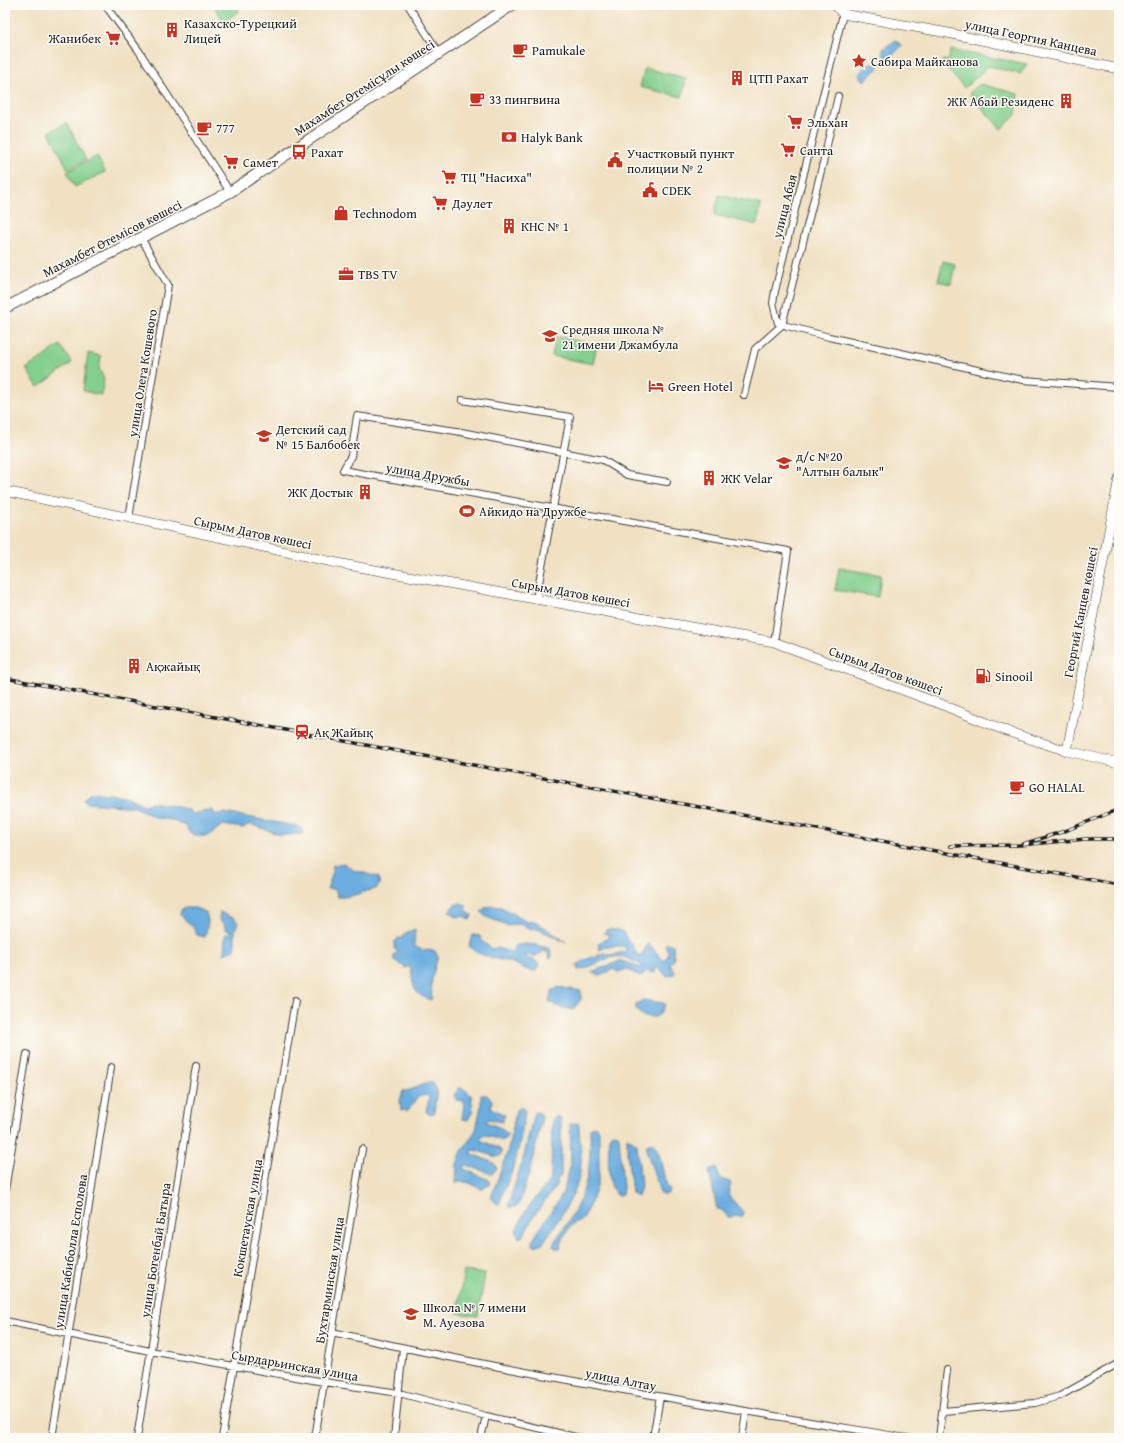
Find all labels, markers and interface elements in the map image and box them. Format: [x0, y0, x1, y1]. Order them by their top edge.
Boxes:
place label: Казахско-Турецкий Лицей [184, 14, 297, 48]
street label: улица Георгия Канцева [962, 14, 1099, 61]
building icon: Казахско-Турецкий Лицей [163, 21, 181, 39]
place label: Жанибек [47, 29, 101, 48]
supermarket icon: Жанибек [104, 29, 122, 47]
street label: Махамбет Өтемісұлы көшесі [290, 35, 439, 140]
cafe icon: Pamukale [511, 41, 529, 59]
place label: Pamukale [532, 41, 585, 60]
place icon: Сабира Майканова [850, 52, 868, 70]
place label: Сабира Майканова [871, 52, 979, 71]
building icon: ЦТП Рахат [728, 69, 746, 87]
place label: ЦТП Рахат [749, 69, 809, 88]
cafe icon: 33 пингвина [468, 90, 486, 108]
place label: 33 пингвина [489, 90, 561, 109]
place label: ЖК Абай Резиденс [946, 92, 1054, 111]
building icon: ЖК Абай Резиденс [1057, 92, 1075, 110]
supermarket icon: Эльхан [786, 113, 804, 131]
place label: Эльхан [807, 113, 849, 132]
cafe icon: 777 [195, 119, 213, 137]
place label: 777 [216, 119, 235, 138]
bank icon: Halyk Bank [500, 128, 518, 146]
place label: Halyk Bank [521, 128, 583, 147]
supermarket icon: Санта [779, 141, 797, 159]
place label: Санта [800, 141, 834, 160]
bus stop icon: Рахат [290, 143, 308, 161]
place label: Рахат [311, 143, 344, 162]
place label: Участковый пункт полиции № 2 [627, 144, 735, 178]
public building icon: Участковый пункт полиции № 2 [606, 151, 624, 169]
supermarket icon: Самет [222, 153, 240, 171]
place label: Самет [243, 153, 279, 172]
supermarket icon: ТЦ "Насиха" [440, 168, 458, 186]
place label: ТЦ "Насиха" [461, 168, 532, 187]
street label: улица Абая [767, 172, 802, 241]
public building icon: CDEK [641, 181, 659, 199]
place label: CDEK [662, 181, 692, 200]
supermarket icon: Дәулет [431, 194, 449, 212]
place label: Дәулет [451, 194, 493, 213]
street label: Махамбет Өтемісов көшесі [39, 195, 185, 282]
shop icon: Technodom [332, 204, 350, 222]
place label: Technodom [353, 204, 417, 223]
building icon: КНС № 1 [500, 217, 518, 235]
place label: КНС № 1 [521, 217, 569, 236]
office icon: TBS TV [337, 265, 355, 283]
place label: TBS TV [358, 265, 398, 284]
street label: улица Олега Кошевого [123, 307, 162, 439]
place label: Средняя школа № 21 имени Джамбула [562, 320, 679, 354]
school or university icon: Средняя школа № 21 имени Джамбула [541, 327, 559, 345]
hotel icon: Green Hotel [647, 377, 665, 395]
place label: Green Hotel [668, 377, 733, 396]
place label: Детский сад № 15 Балбобек [275, 420, 360, 454]
school or university icon: Детский сад № 15 Балбобек [255, 427, 273, 445]
place label: д/с №20 "Алтын балык" [796, 447, 884, 481]
school or university icon: д/с №20 "Алтын балык" [775, 454, 793, 472]
street label: улица Дружбы [383, 458, 472, 491]
building icon: ЖК Velar [700, 469, 718, 487]
place label: ЖК Velar [720, 469, 773, 488]
place label: ЖК Достык [287, 483, 353, 502]
building icon: ЖК Достык [356, 483, 374, 501]
sports icon: Айкидо на Дружбе [458, 502, 476, 520]
place label: Айкидо на Дружбе [479, 502, 587, 521]
street label: Сырым Датов көшесі [192, 511, 314, 554]
street label: Георгий Канцев көшесі [1058, 545, 1103, 679]
street label: Сырым Датов көшесі [510, 573, 632, 612]
street label: Сырым Датов көшесі [826, 641, 946, 700]
building icon: Ақжайық [125, 657, 143, 675]
place label: Ақжайық [146, 657, 200, 676]
fuel station icon: Sinooil [974, 667, 992, 685]
place label: Sinooil [995, 667, 1033, 686]
station icon: Ақ Жайық [293, 723, 311, 741]
place label: Ақ Жайық [314, 723, 373, 742]
cafe icon: GO HALAL [1008, 778, 1026, 796]
place label: GO HALAL [1029, 778, 1085, 797]
street label: Кокшетауская улица [228, 1157, 267, 1279]
street label: улица Кабиболла Есполова [49, 1172, 92, 1330]
street label: улица Богенбай Батыра [135, 1180, 176, 1320]
street label: Бухтарминская улица [310, 1215, 349, 1345]
place label: Школа № 7 имени М. Ауезова [423, 1298, 526, 1332]
school or university icon: Школа № 7 имени М. Ауезова [402, 1305, 420, 1323]
street label: Сырдарьинская улица [230, 1345, 360, 1386]
street label: улица Алтау [583, 1363, 658, 1396]

